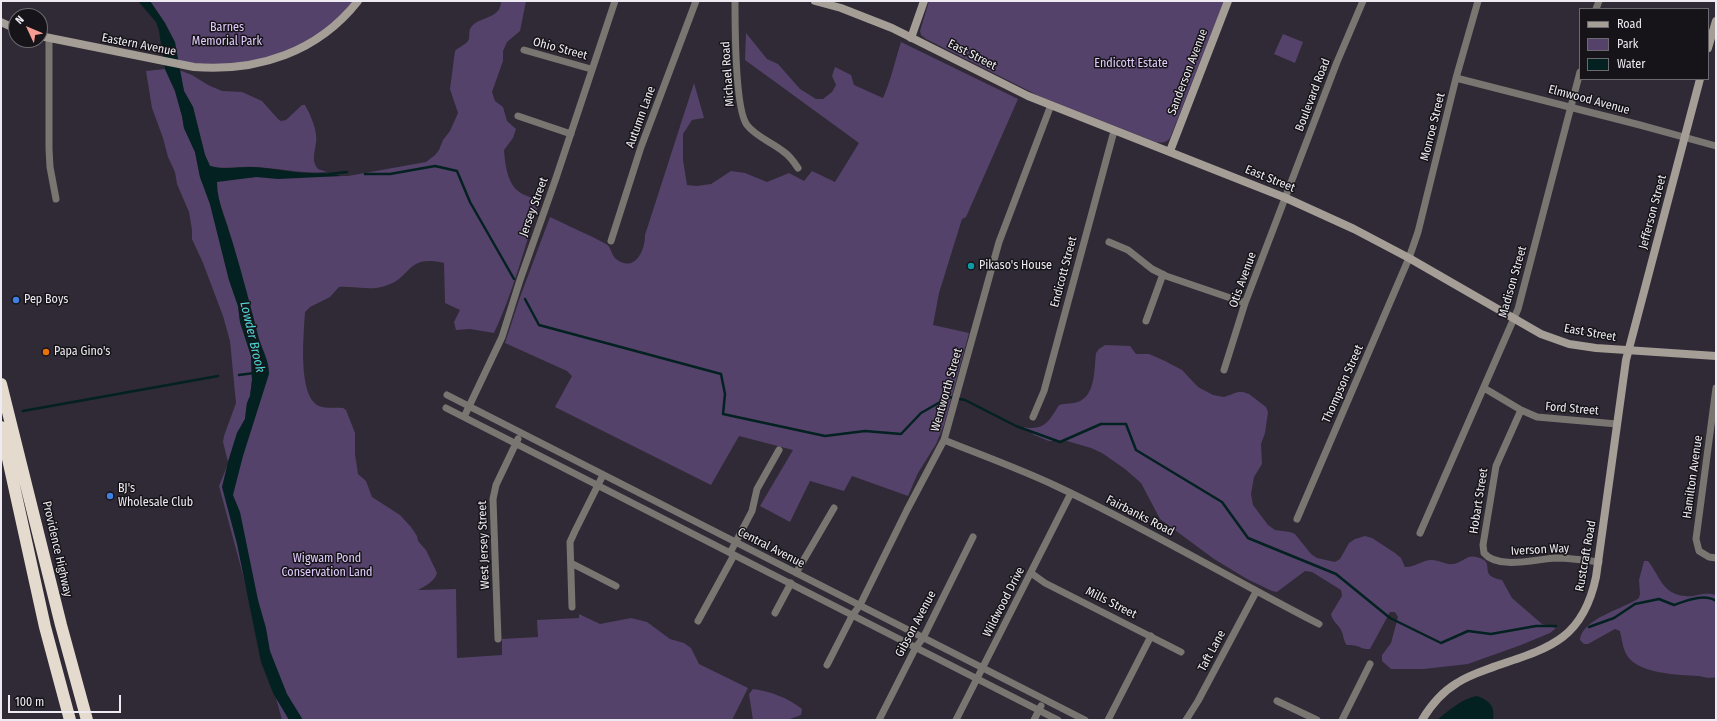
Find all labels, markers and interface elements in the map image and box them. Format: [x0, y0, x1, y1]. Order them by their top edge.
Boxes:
north arrow [8, 8, 48, 48]
legend [1579, 8, 1709, 80]
text: N [13, 13, 27, 27]
text: Road [1617, 17, 1642, 31]
park label: Barnes Memorial Park [192, 21, 262, 49]
street label: Sanderson Avenue [1165, 27, 1211, 117]
street label: Eastern Avenue [101, 31, 177, 59]
street label: Ohio Street [531, 35, 589, 63]
street label: East Street [945, 37, 999, 73]
text: Park [1617, 37, 1638, 51]
street label: Michael Road [719, 41, 737, 107]
street label: Boulevard Road [1292, 56, 1334, 134]
park label: Endicott Estate [1094, 57, 1168, 71]
text: Water [1617, 57, 1645, 71]
street label: Elmwood Avenue [1547, 82, 1631, 118]
street label: Autumn Lane [623, 84, 659, 150]
street label: Monroe Street [1418, 91, 1448, 163]
street label: East Street [1243, 162, 1297, 196]
street label: Jefferson Street [1636, 173, 1670, 251]
street label: Jersey Street [517, 175, 551, 239]
street label: Endicott Street [1048, 235, 1080, 309]
street label: Madison Street [1496, 244, 1530, 320]
street label: Otis Avenue [1226, 250, 1260, 310]
place label: Pikaso's House [979, 259, 1052, 273]
marker: Pikaso's House [966, 261, 976, 271]
place label: Pep Boys [24, 293, 68, 307]
marker: Pep Boys [11, 295, 21, 305]
water label: Lowder Brook [236, 300, 268, 374]
street label: East Street [1563, 321, 1617, 345]
street label: Thompson Street [1319, 343, 1367, 425]
place label: Papa Gino's [54, 345, 110, 359]
marker: Papa Gino's [41, 347, 51, 357]
street label: Wentworth Street [928, 347, 966, 433]
street label: Ford Street [1545, 399, 1599, 419]
street label: Hamilton Avenue [1680, 434, 1706, 520]
street label: Hobart Street [1467, 467, 1491, 535]
place label: BJ's Wholesale Club [118, 482, 193, 510]
marker: BJ's Wholesale Club [105, 491, 115, 501]
street label: Fairbanks Road [1104, 493, 1176, 539]
street label: Providence Highway [39, 500, 75, 598]
street label: West Jersey Street [475, 500, 493, 590]
street label: Rustcraft Road [1573, 519, 1599, 593]
street label: Central Avenue [735, 525, 807, 571]
street label: Iverson Way [1510, 541, 1570, 559]
park label: Wigwam Pond Conservation Land [281, 552, 373, 580]
street label: Wildwood Drive [980, 565, 1028, 639]
street label: Mills Street [1083, 584, 1139, 622]
street label: Gibson Avenue [893, 588, 939, 660]
street label: Taft Lane [1195, 628, 1229, 674]
scale bar [10, 687, 123, 713]
text: 100 m [15, 695, 44, 709]

